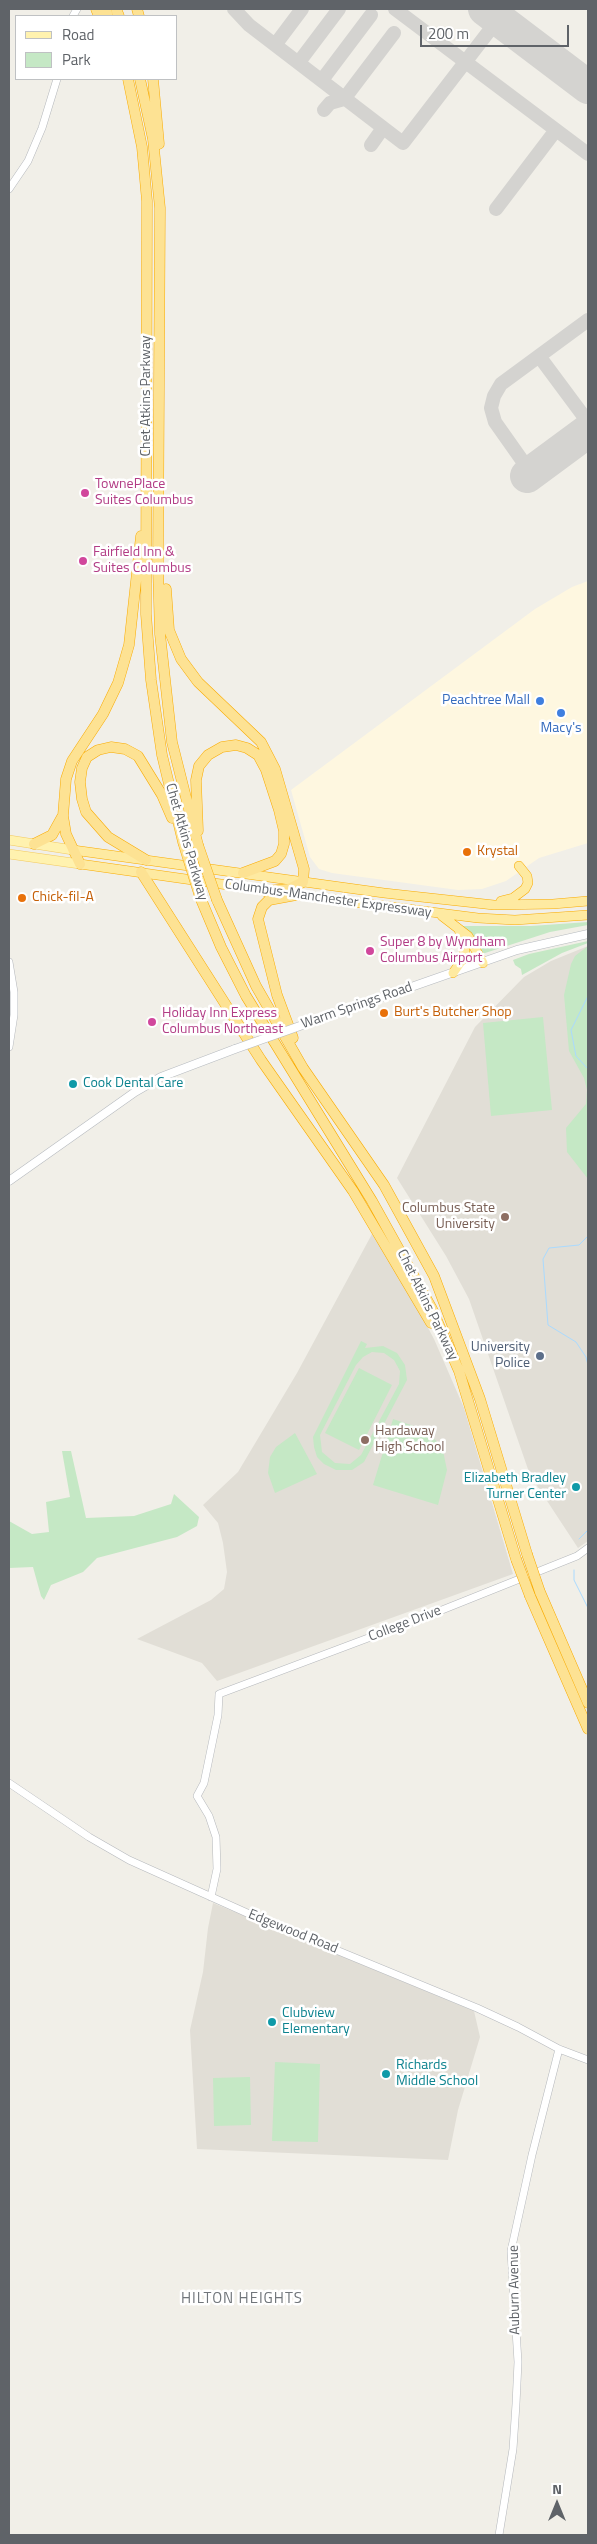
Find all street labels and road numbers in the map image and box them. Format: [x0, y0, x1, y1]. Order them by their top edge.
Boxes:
street label: Chet Atkins Parkway [139, 335, 155, 457]
street label: Chet Atkins Parkway [161, 781, 211, 903]
street label: Columbus-Manchester Expressway [224, 876, 432, 922]
street label: Warm Springs Road [299, 979, 415, 1033]
street label: Chet Atkins Parkway [393, 1247, 461, 1363]
street label: College Drive [366, 1602, 444, 1646]
street label: Edgewood Road [246, 1906, 340, 1958]
street label: Auburn Avenue [506, 2245, 524, 2335]

